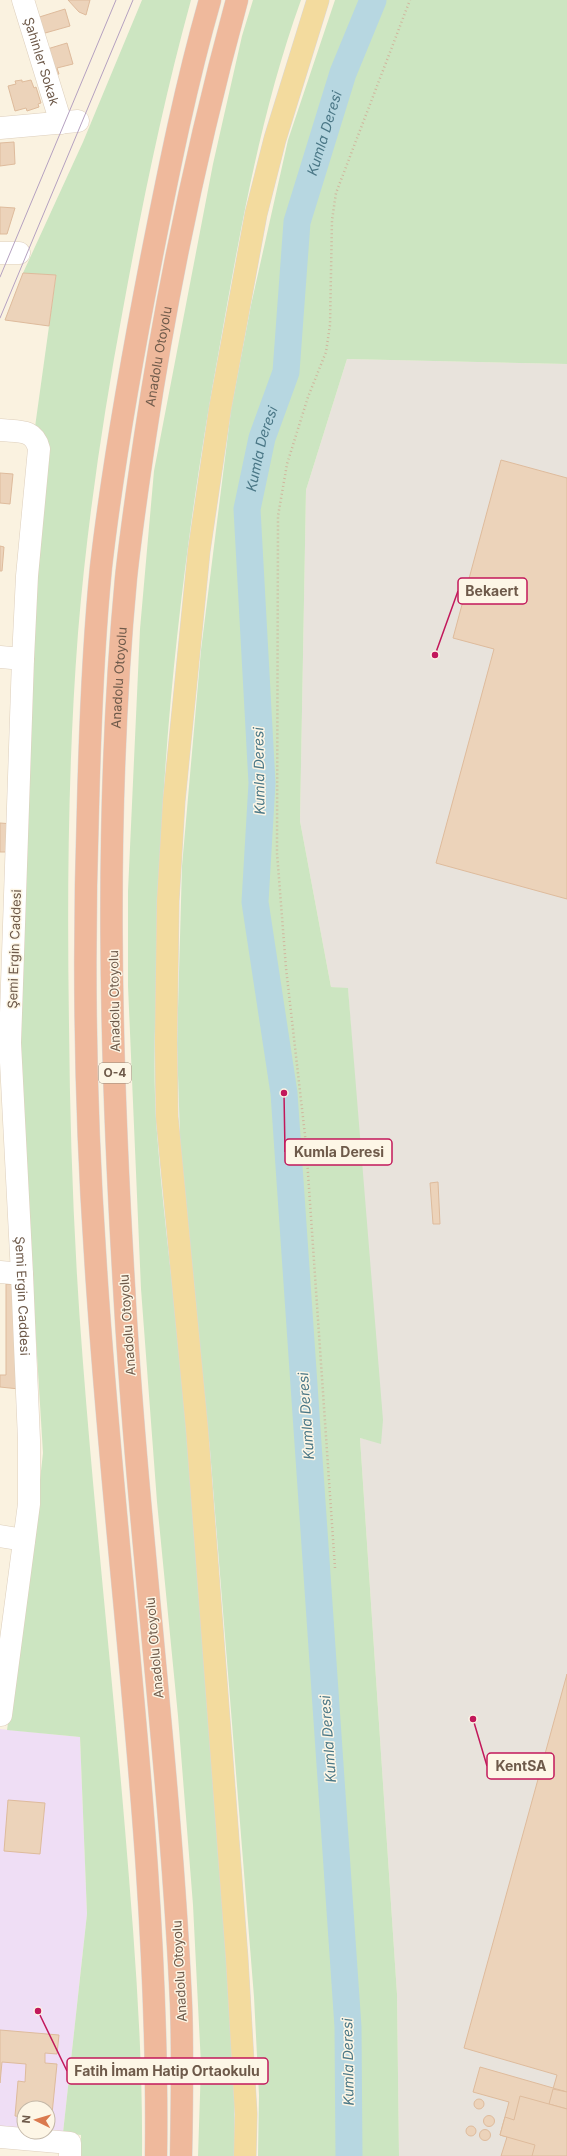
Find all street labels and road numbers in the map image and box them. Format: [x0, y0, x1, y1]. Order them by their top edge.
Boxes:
street label: Şahinler Sokak [21, 15, 63, 107]
street label: Anadolu Otoyolu [142, 305, 175, 408]
street label: Anadolu Otoyolu [108, 626, 130, 729]
street label: Şemi Ergin Caddesi [4, 889, 24, 1009]
street label: Anadolu Otoyolu [105, 950, 123, 1052]
road number: O-4 [99, 1063, 131, 1083]
street label: Şemi Ergin Caddesi [12, 1236, 33, 1356]
street label: Anadolu Otoyolu [115, 1274, 139, 1376]
street label: Anadolu Otoyolu [142, 1597, 166, 1699]
street label: Anadolu Otoyolu [168, 1920, 190, 2022]

